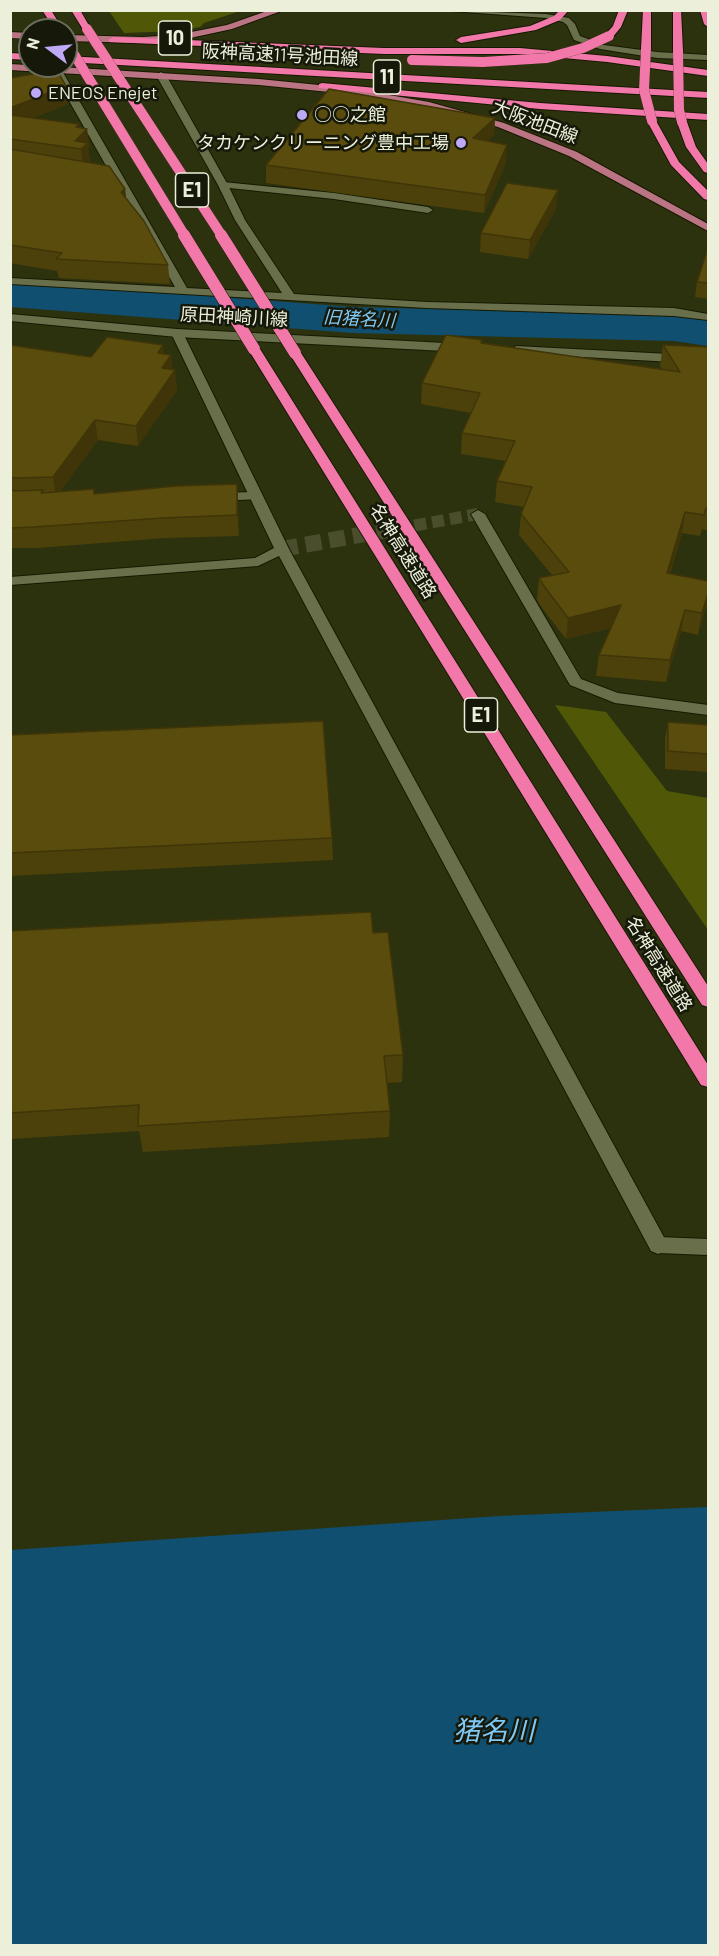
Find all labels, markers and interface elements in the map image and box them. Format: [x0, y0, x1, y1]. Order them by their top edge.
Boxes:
north arrow [18, 18, 78, 78]
road number: 10 [158, 21, 192, 55]
text: N [22, 36, 43, 51]
street label: 阪神高速11号池田線 [201, 40, 359, 70]
road number: 11 [374, 60, 400, 94]
place label: ENEOS Enejet [48, 82, 157, 104]
marker: ENEOS Enejet [29, 86, 43, 100]
street label: 大阪池田線 [489, 96, 581, 148]
place label: ○○之館 [314, 104, 386, 126]
marker: ○○之館 [295, 108, 309, 122]
place label: タカケンクリーニング豊中工場 [197, 132, 449, 154]
marker: タカケンクリーニング豊中工場 [454, 136, 468, 150]
road number: E1 [176, 173, 208, 207]
street label: 原田神崎川線 [180, 303, 288, 331]
water label: 旧猪名川 [322, 306, 396, 332]
street label: 名神高速道路 [365, 499, 441, 603]
road number: E1 [464, 698, 498, 732]
street label: 名神高速道路 [621, 912, 697, 1016]
water label: 猪名川 [454, 1715, 534, 1747]

